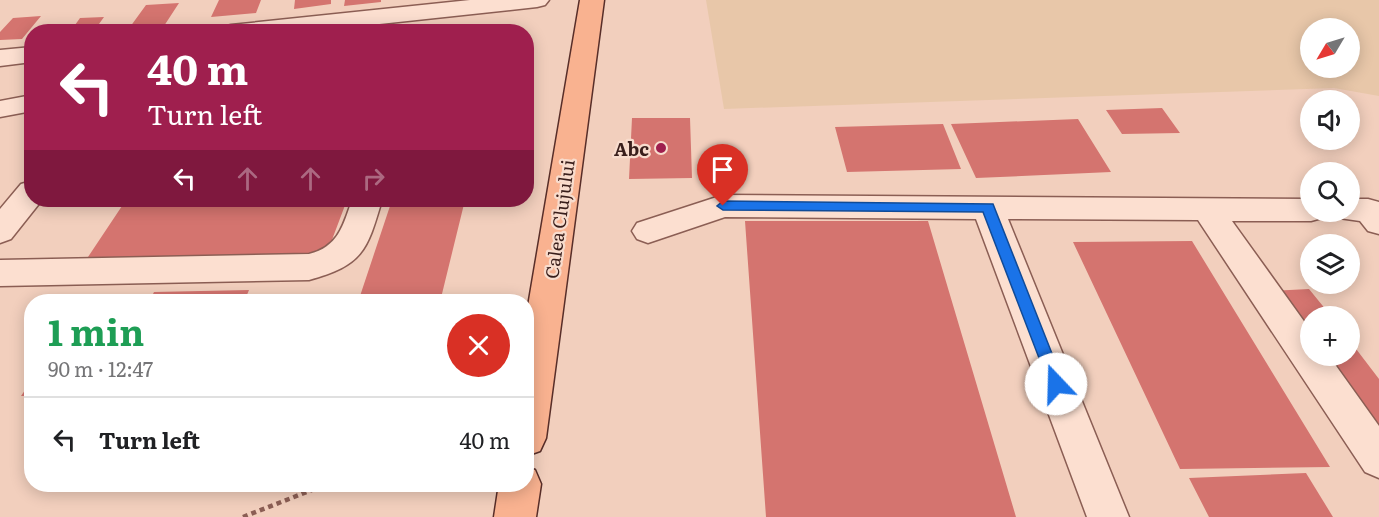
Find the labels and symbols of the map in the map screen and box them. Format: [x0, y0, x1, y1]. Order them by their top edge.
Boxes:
north arrow [1300, 18, 1360, 78]
place label: Abc [614, 135, 649, 162]
marker: Abc [654, 141, 668, 155]
pin [697, 144, 748, 206]
street label: Calea Clujului [537, 158, 581, 280]
position arrow [1024, 352, 1088, 416]

